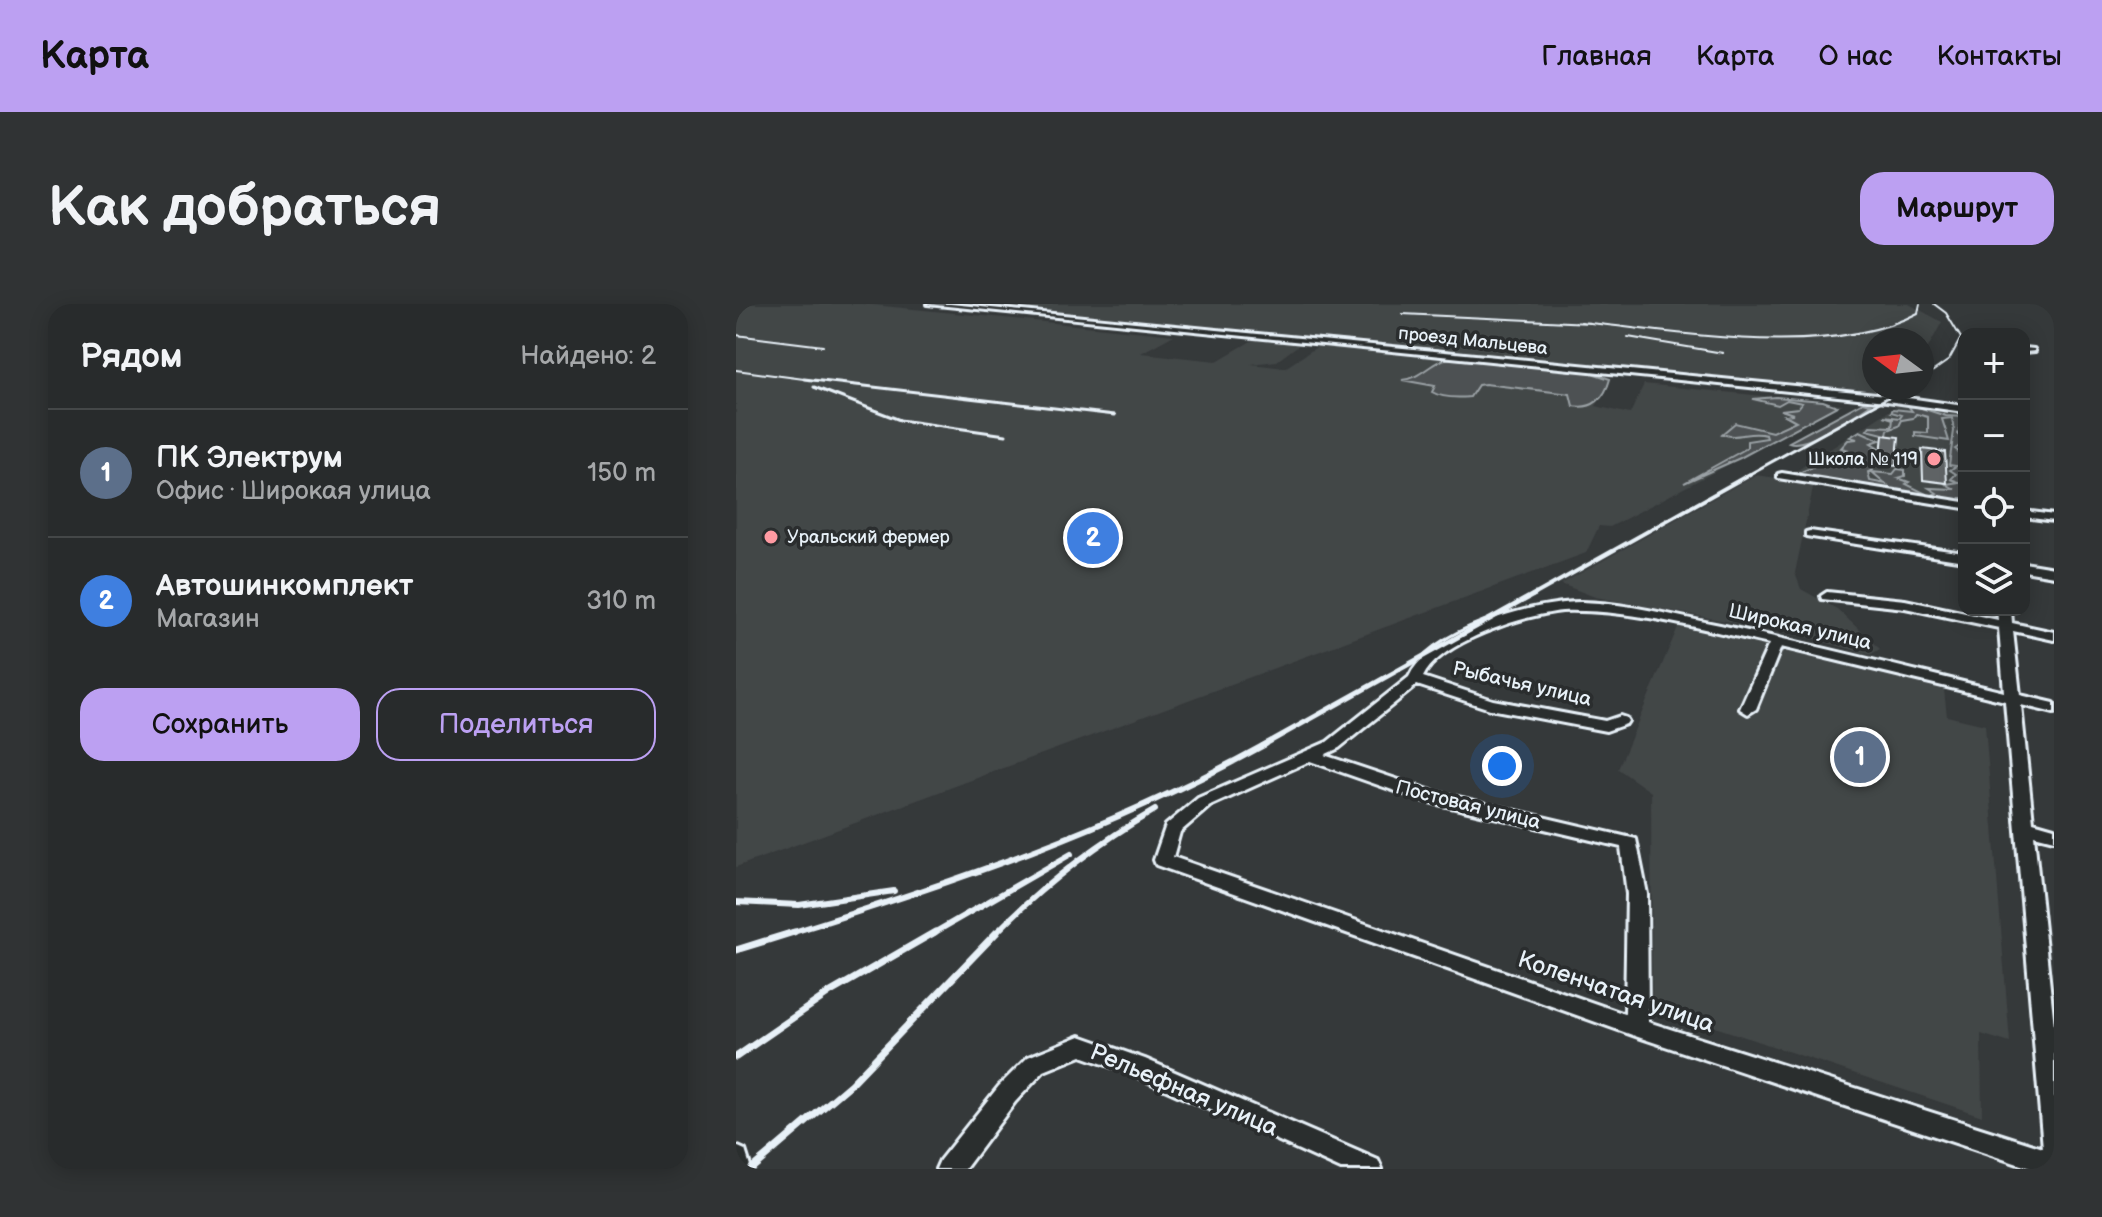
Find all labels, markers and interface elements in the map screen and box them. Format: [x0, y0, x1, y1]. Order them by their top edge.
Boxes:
text: Карта [40, 34, 149, 79]
text: Главная [1541, 40, 1652, 73]
text: Карта [1696, 40, 1775, 73]
text: О нас [1819, 40, 1892, 73]
text: Контакты [1936, 40, 2062, 73]
button: Маршрут [1860, 172, 2054, 245]
text: Как добраться [48, 175, 441, 242]
street label: проезд Мальцева [1397, 323, 1549, 359]
north arrow [1862, 328, 1934, 400]
map controls [1958, 328, 2030, 616]
button: + [1958, 328, 2030, 400]
text: Рядом [80, 336, 182, 377]
text: Найдено: 2 [520, 341, 656, 372]
button: − [1958, 400, 2030, 472]
text: ПК Электрум [156, 440, 343, 476]
place label: Школа № 119 [1808, 449, 1918, 470]
marker: Школа № 119 [1925, 450, 1943, 468]
text: 1 [101, 458, 111, 489]
text: 150 m [587, 458, 656, 489]
button: locate [1958, 472, 2030, 544]
text: Офис · Широкая улица [156, 476, 431, 507]
pin: 2 [1067, 508, 1119, 568]
place label: Уральский фермер [787, 527, 950, 548]
marker: Уральский фермер [762, 528, 780, 546]
button: layers [1958, 544, 2030, 616]
text: Автошинкомплект [156, 568, 413, 604]
text: 2 [98, 586, 114, 617]
text: 310 m [586, 586, 656, 617]
street label: Широкая улица [1726, 599, 1874, 655]
text: Магазин [156, 604, 260, 635]
street label: Рыбачья улица [1450, 656, 1594, 712]
button: Сохранить [80, 688, 360, 761]
button: Поделиться [376, 688, 656, 761]
pin: 1 [1834, 727, 1886, 787]
your location [1482, 746, 1522, 786]
street label: Постовая улица [1393, 775, 1543, 835]
street label: Коленчатая улица [1514, 945, 1718, 1039]
street label: Рельефная улица [1086, 1037, 1282, 1143]

